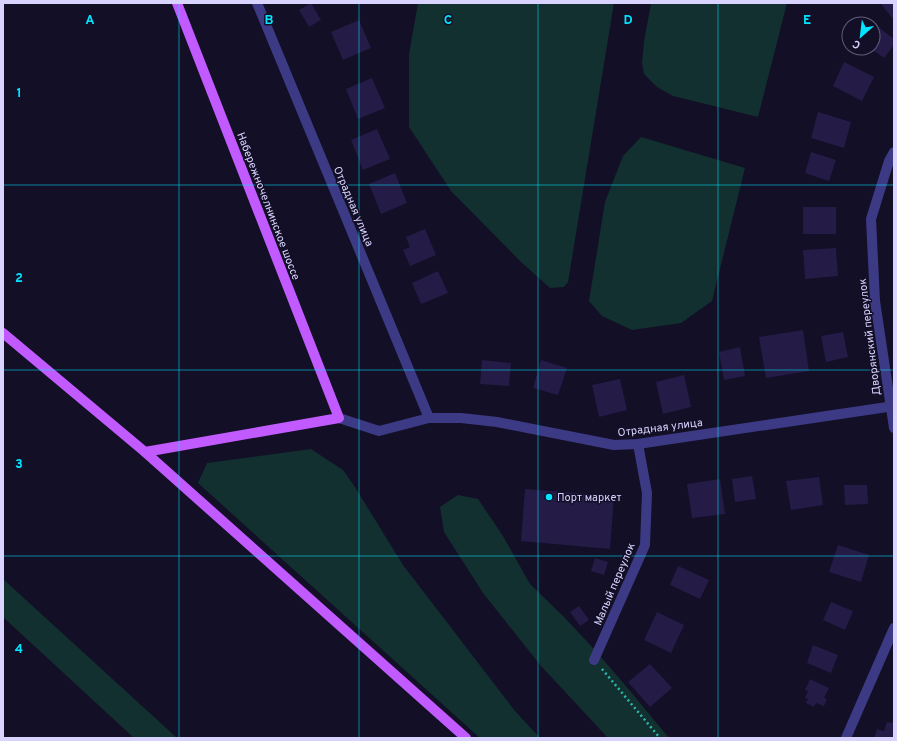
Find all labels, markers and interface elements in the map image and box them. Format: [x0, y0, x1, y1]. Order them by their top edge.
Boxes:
text: A [85, 13, 95, 29]
text: B [265, 13, 274, 29]
text: C [444, 13, 452, 29]
text: D [623, 13, 633, 29]
text: E [803, 13, 811, 29]
north arrow [841, 16, 881, 56]
text: С [850, 36, 863, 52]
text: 1 [16, 86, 22, 102]
street label: Набережночелнинское шоссе [233, 130, 303, 282]
street label: Отрадная улица [330, 164, 376, 249]
text: 2 [15, 271, 23, 287]
street label: Дворянский переулок [856, 278, 884, 396]
street label: Отрадная улица [617, 416, 704, 440]
text: 3 [15, 457, 23, 473]
place label: Порт маркет [557, 491, 621, 505]
marker: Порт маркет [544, 492, 554, 502]
street label: Малый переулок [591, 541, 639, 628]
text: 4 [15, 642, 23, 658]

